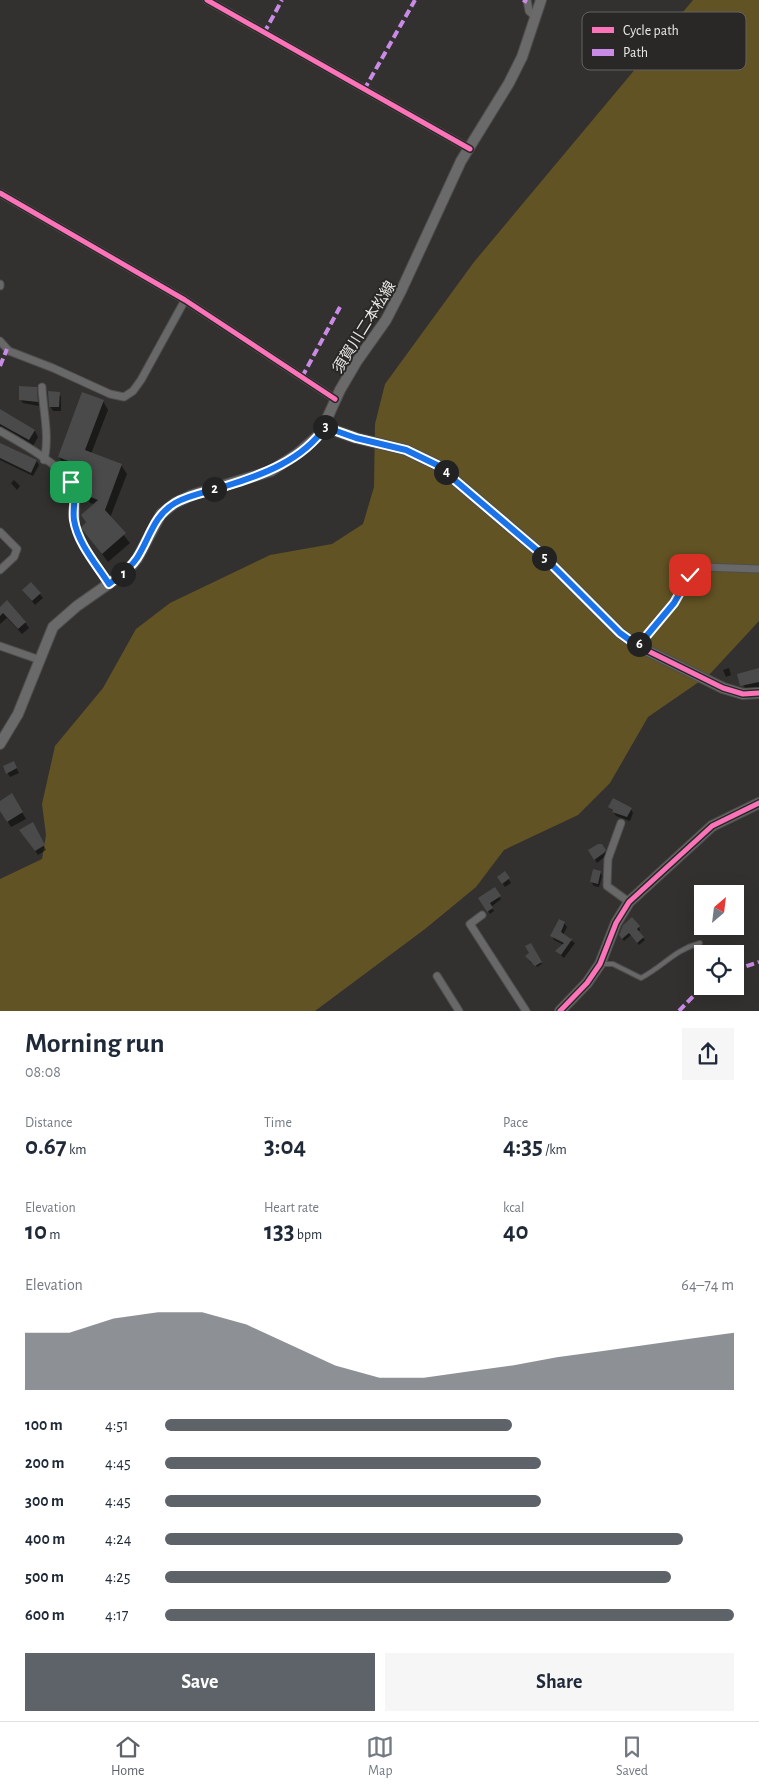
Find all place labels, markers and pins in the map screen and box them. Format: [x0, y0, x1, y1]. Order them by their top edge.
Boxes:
pin: 3 [312, 414, 338, 440]
pin: 4 [434, 460, 458, 484]
pin [50, 461, 92, 503]
pin: 2 [202, 476, 226, 502]
pin: 5 [532, 546, 556, 570]
pin [669, 554, 711, 596]
pin: 1 [110, 562, 136, 586]
pin: 6 [626, 632, 652, 656]

